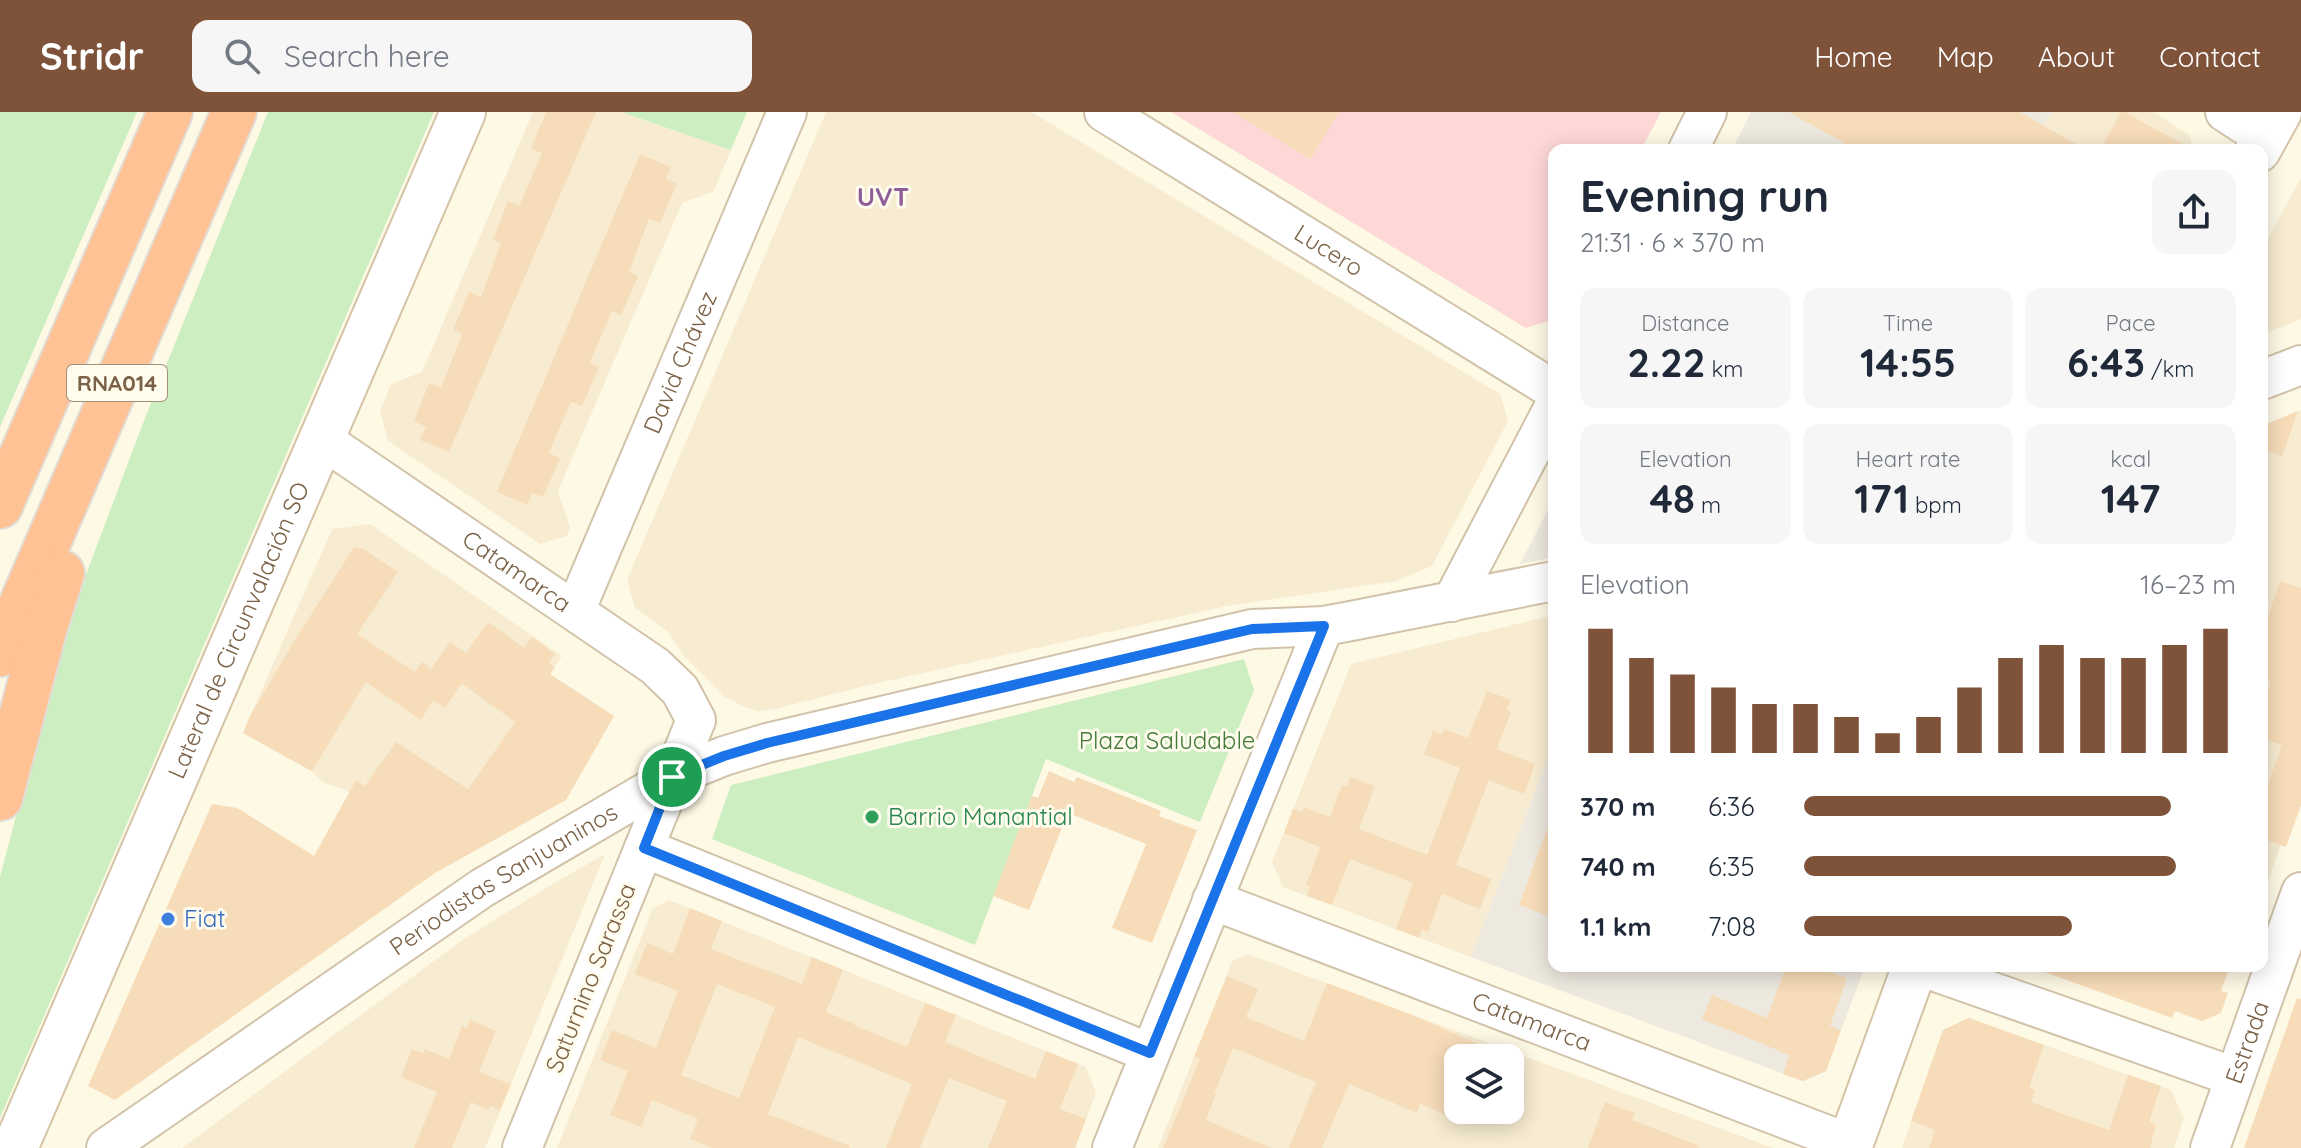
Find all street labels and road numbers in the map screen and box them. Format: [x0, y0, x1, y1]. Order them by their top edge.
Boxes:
street label: Lucero [1289, 217, 1369, 283]
street label: David Chávez [636, 286, 723, 438]
road number: RNA014 [67, 365, 167, 401]
street label: Lateral de Circunvalación SO [161, 477, 315, 783]
street label: Catamarca [457, 523, 577, 618]
street label: Periodistas Sanjuaninos [383, 796, 622, 961]
street label: Saturnino Sarassa [538, 878, 642, 1077]
street label: Catamarca [1468, 985, 1596, 1057]
street label: Estrada [2218, 997, 2275, 1088]

